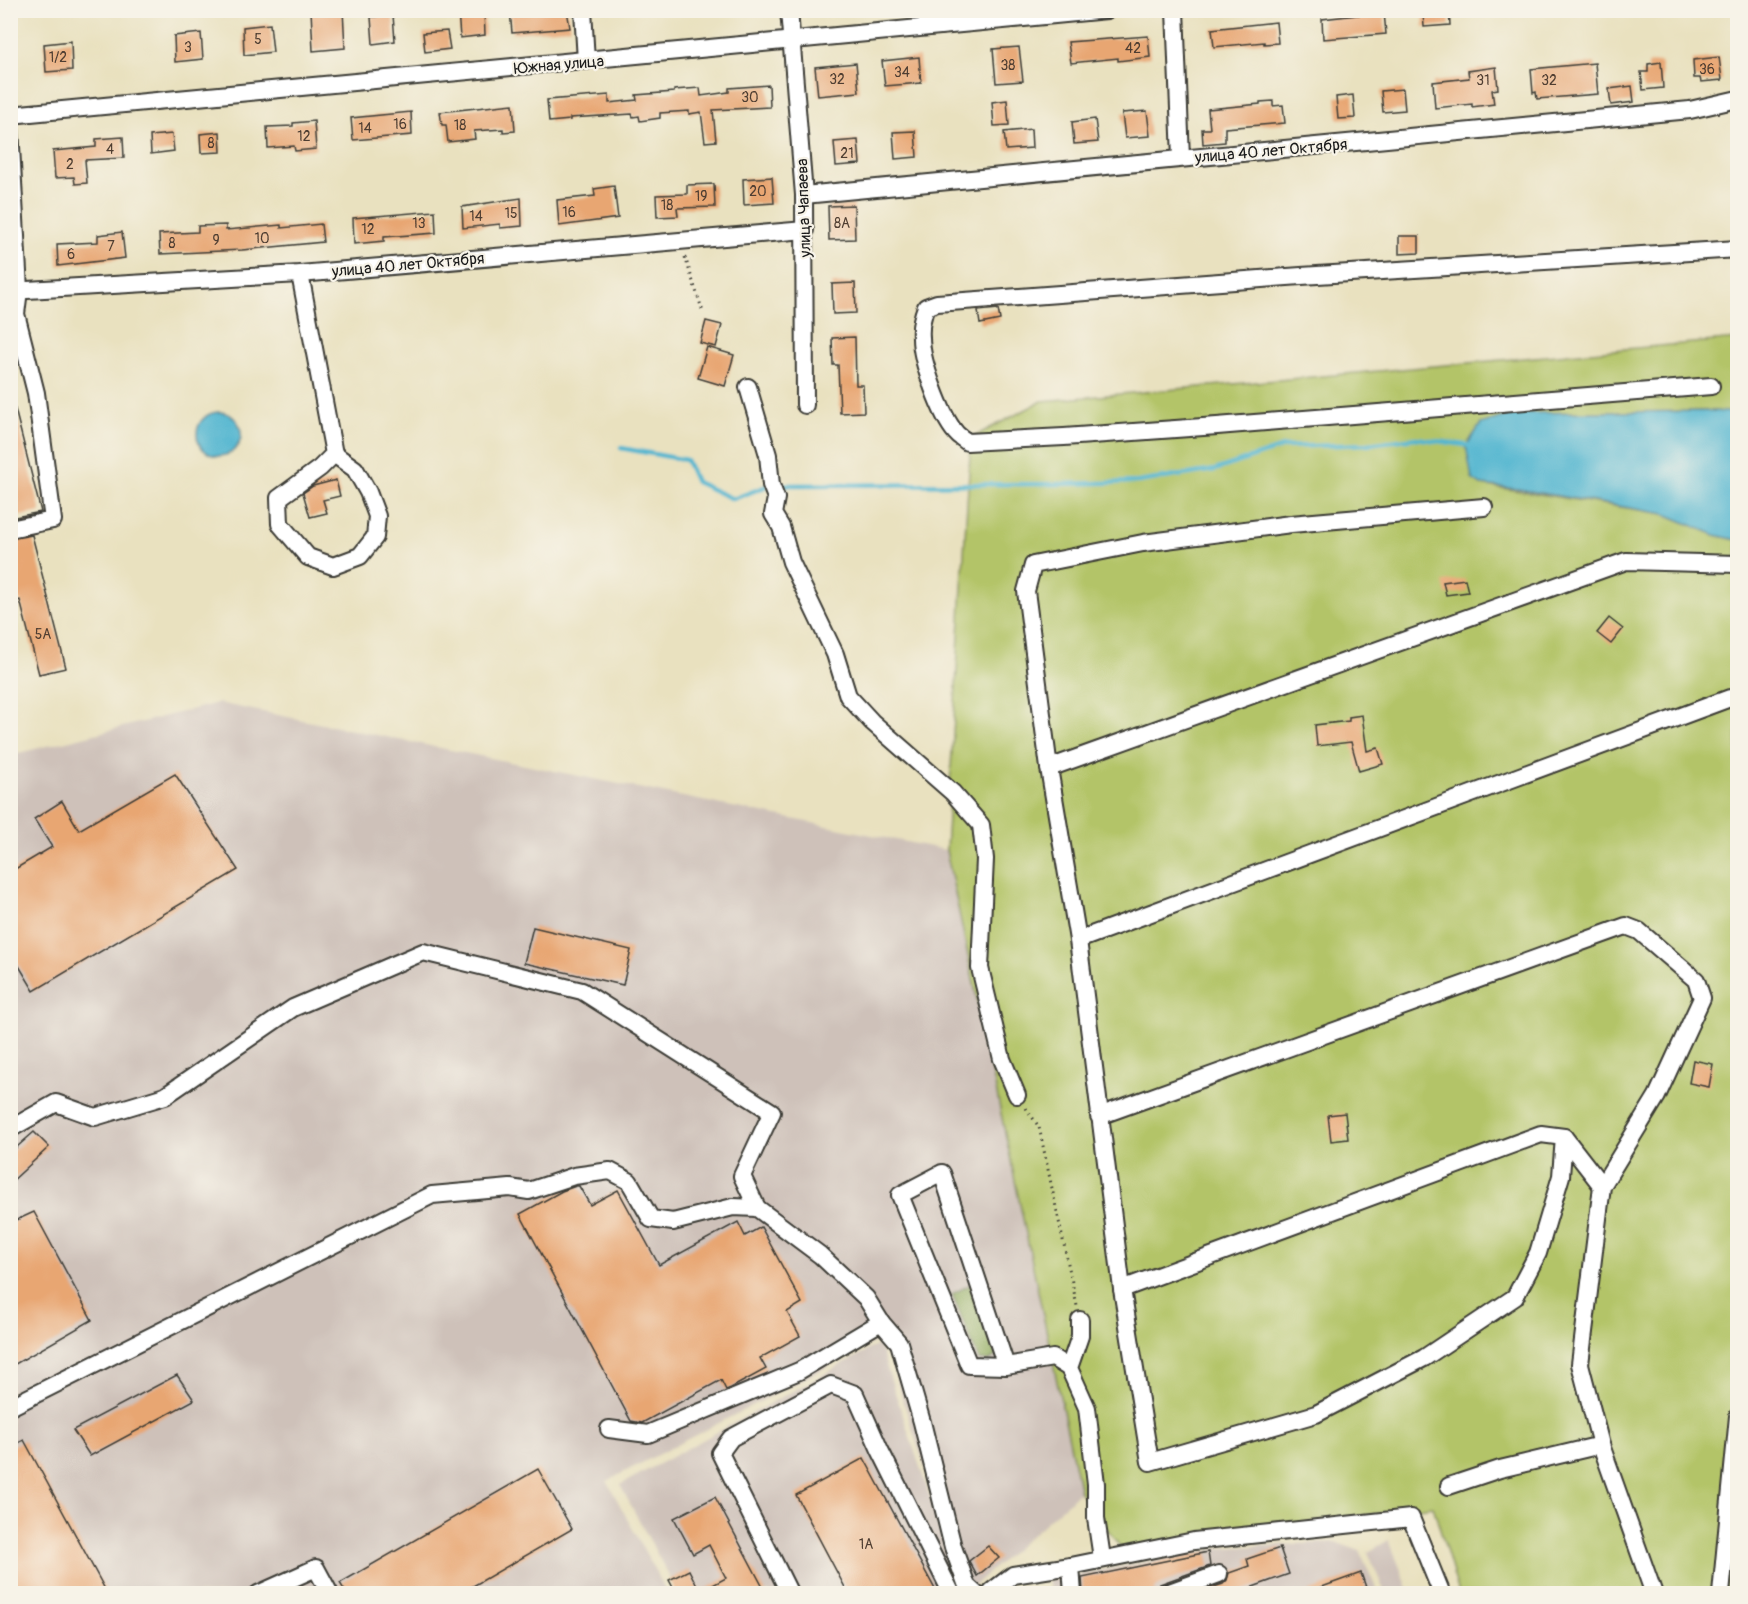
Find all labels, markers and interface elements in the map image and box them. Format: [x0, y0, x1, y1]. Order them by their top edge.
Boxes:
house number: 5 [254, 31, 262, 48]
house number: 3 [184, 39, 192, 56]
house number: 42 [1125, 40, 1141, 57]
house number: 1/2 [49, 49, 67, 66]
street label: Южная улица [513, 51, 605, 79]
house number: 38 [1001, 57, 1015, 74]
house number: 36 [1699, 61, 1715, 78]
house number: 34 [894, 64, 910, 81]
house number: 32 [829, 71, 845, 88]
house number: 31 [1476, 72, 1490, 89]
house number: 32 [1541, 72, 1557, 89]
house number: 30 [741, 89, 759, 106]
house number: 16 [393, 116, 407, 133]
house number: 18 [454, 117, 466, 134]
house number: 14 [358, 120, 372, 137]
house number: 12 [297, 128, 311, 145]
street label: улица 40 лет Октября [1193, 134, 1348, 168]
house number: 8 [207, 135, 215, 152]
house number: 4 [106, 141, 114, 158]
house number: 21 [840, 145, 854, 162]
house number: 2 [66, 156, 74, 173]
street label: улица Чапаева [792, 158, 816, 259]
house number: 20 [749, 183, 767, 200]
house number: 19 [695, 188, 707, 205]
house number: 18 [661, 197, 673, 214]
house number: 16 [562, 204, 576, 221]
house number: 15 [504, 205, 518, 222]
house number: 14 [469, 208, 483, 225]
house number: 13 [412, 215, 426, 232]
house number: 8А [834, 215, 850, 232]
house number: 12 [361, 221, 375, 238]
house number: 10 [254, 230, 270, 247]
house number: 9 [212, 232, 220, 249]
house number: 8 [168, 235, 176, 252]
house number: 7 [107, 238, 115, 255]
house number: 6 [67, 246, 75, 263]
street label: улица 40 лет Октября [330, 248, 485, 282]
house number: 5А [35, 626, 51, 643]
house number: 1А [859, 1536, 873, 1553]

